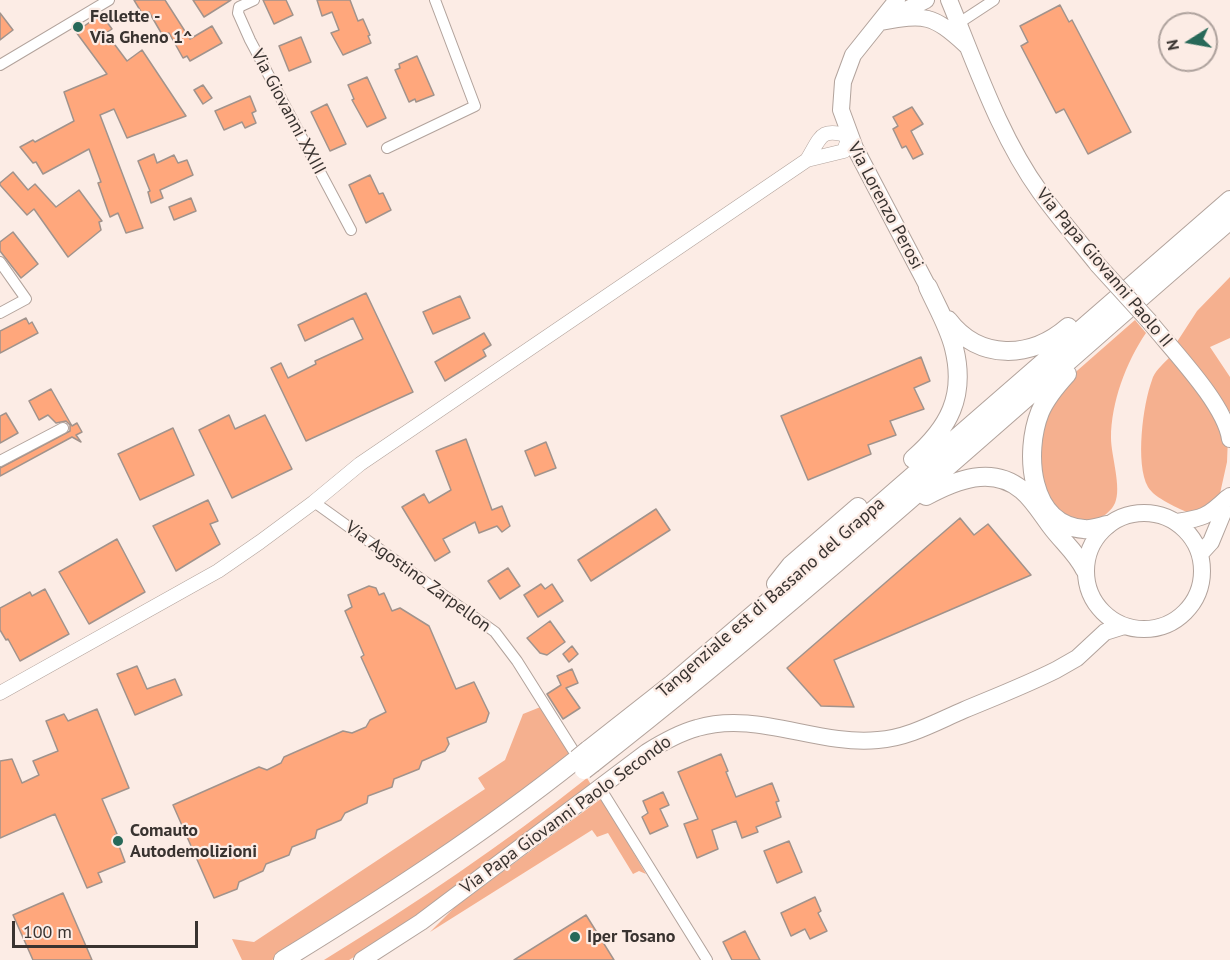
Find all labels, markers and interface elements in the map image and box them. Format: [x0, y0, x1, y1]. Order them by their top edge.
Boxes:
place label: Fellette - Via Gheno 1^ [90, 6, 192, 48]
north arrow [1158, 12, 1218, 72]
marker: Fellette - Via Gheno 1^ [71, 20, 85, 34]
text: N [1161, 38, 1183, 52]
street label: Via Giovanni XXIII [246, 46, 330, 178]
street label: Via Lorenzo Perosi [842, 139, 928, 273]
street label: Via Papa Giovanni Paolo II [1031, 184, 1177, 352]
street label: Tangenziale est di Bassano del Grappa [653, 493, 889, 703]
street label: Via Agostino Zarpellon [341, 517, 495, 637]
street label: Via Papa Giovanni Paolo Secondo [456, 731, 676, 899]
place label: Comauto Autodemolizioni [130, 820, 257, 862]
marker: Comauto Autodemolizioni [111, 834, 125, 848]
scale bar [15, 909, 201, 947]
text: 100 m [23, 920, 72, 943]
place label: Iper Tosano [587, 926, 675, 948]
marker: Iper Tosano [568, 930, 582, 944]

